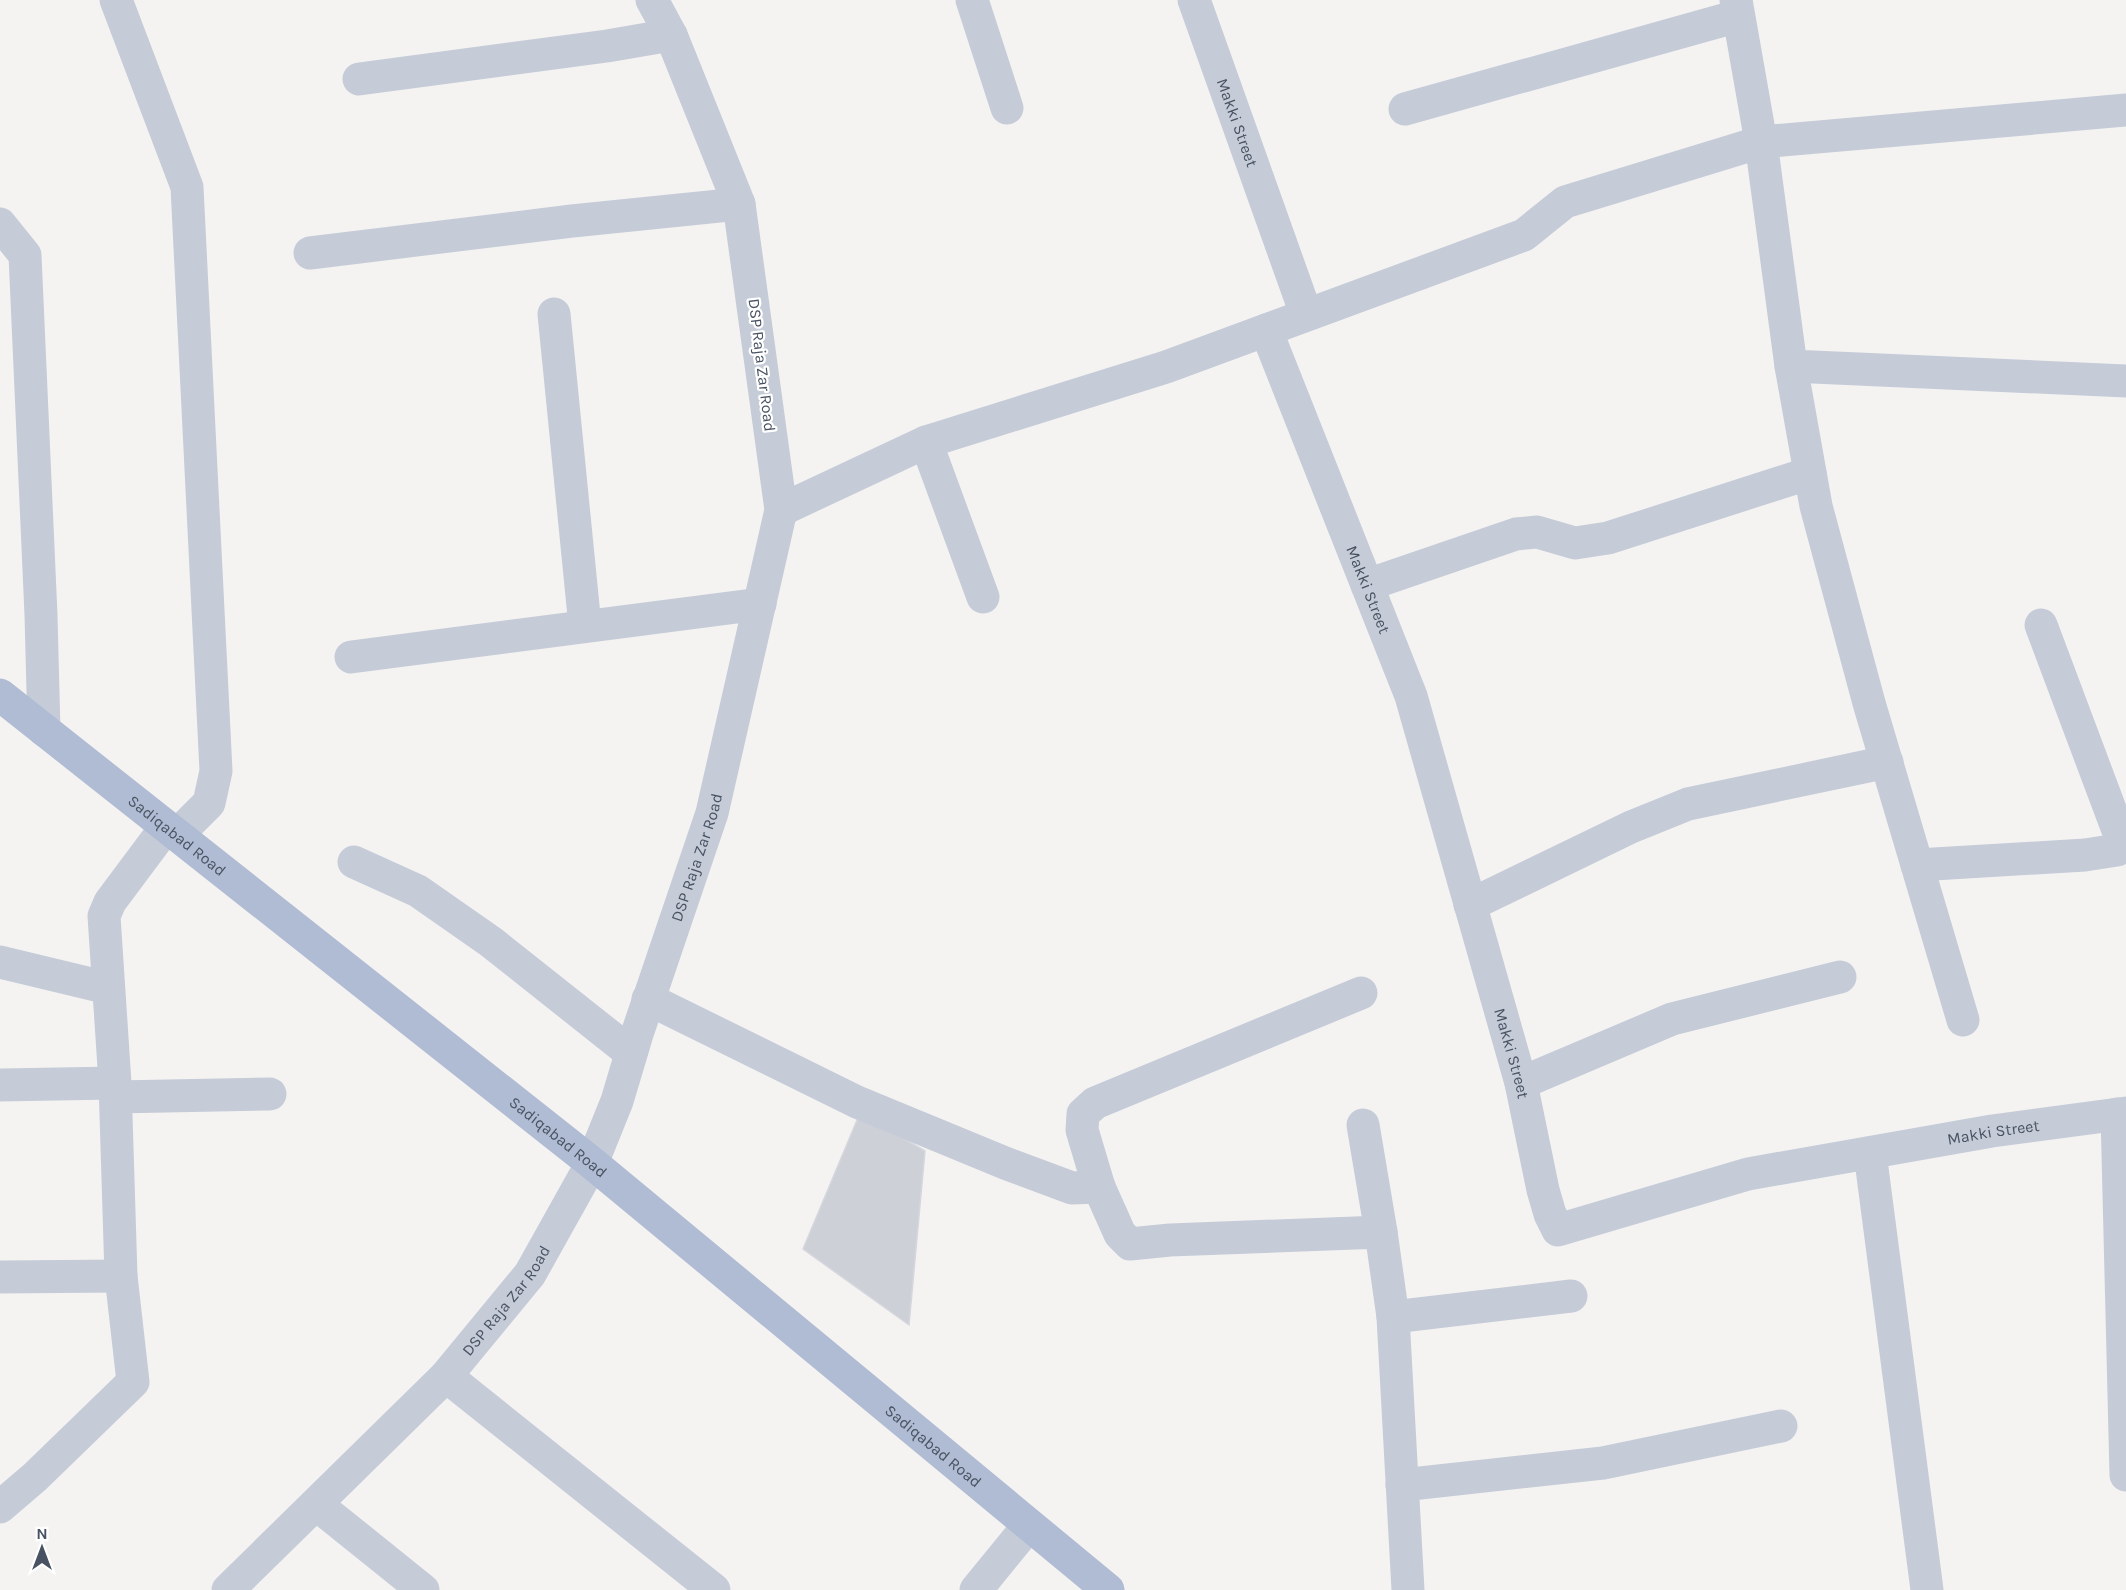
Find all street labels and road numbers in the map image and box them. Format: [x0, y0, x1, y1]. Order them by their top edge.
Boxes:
street label: Makki Street [1213, 75, 1262, 169]
street label: DSP Raja Zar Road [744, 297, 780, 433]
street label: Makki Street [1343, 543, 1395, 636]
street label: Sadiqabad Road [125, 791, 230, 880]
street label: DSP Raja Zar Road [666, 791, 726, 924]
street label: Makki Street [1491, 1006, 1533, 1100]
street label: Sadiqabad Road [506, 1092, 611, 1181]
street label: Makki Street [1946, 1115, 2040, 1148]
street label: DSP Raja Zar Road [457, 1242, 554, 1359]
street label: Sadiqabad Road [882, 1400, 986, 1491]

